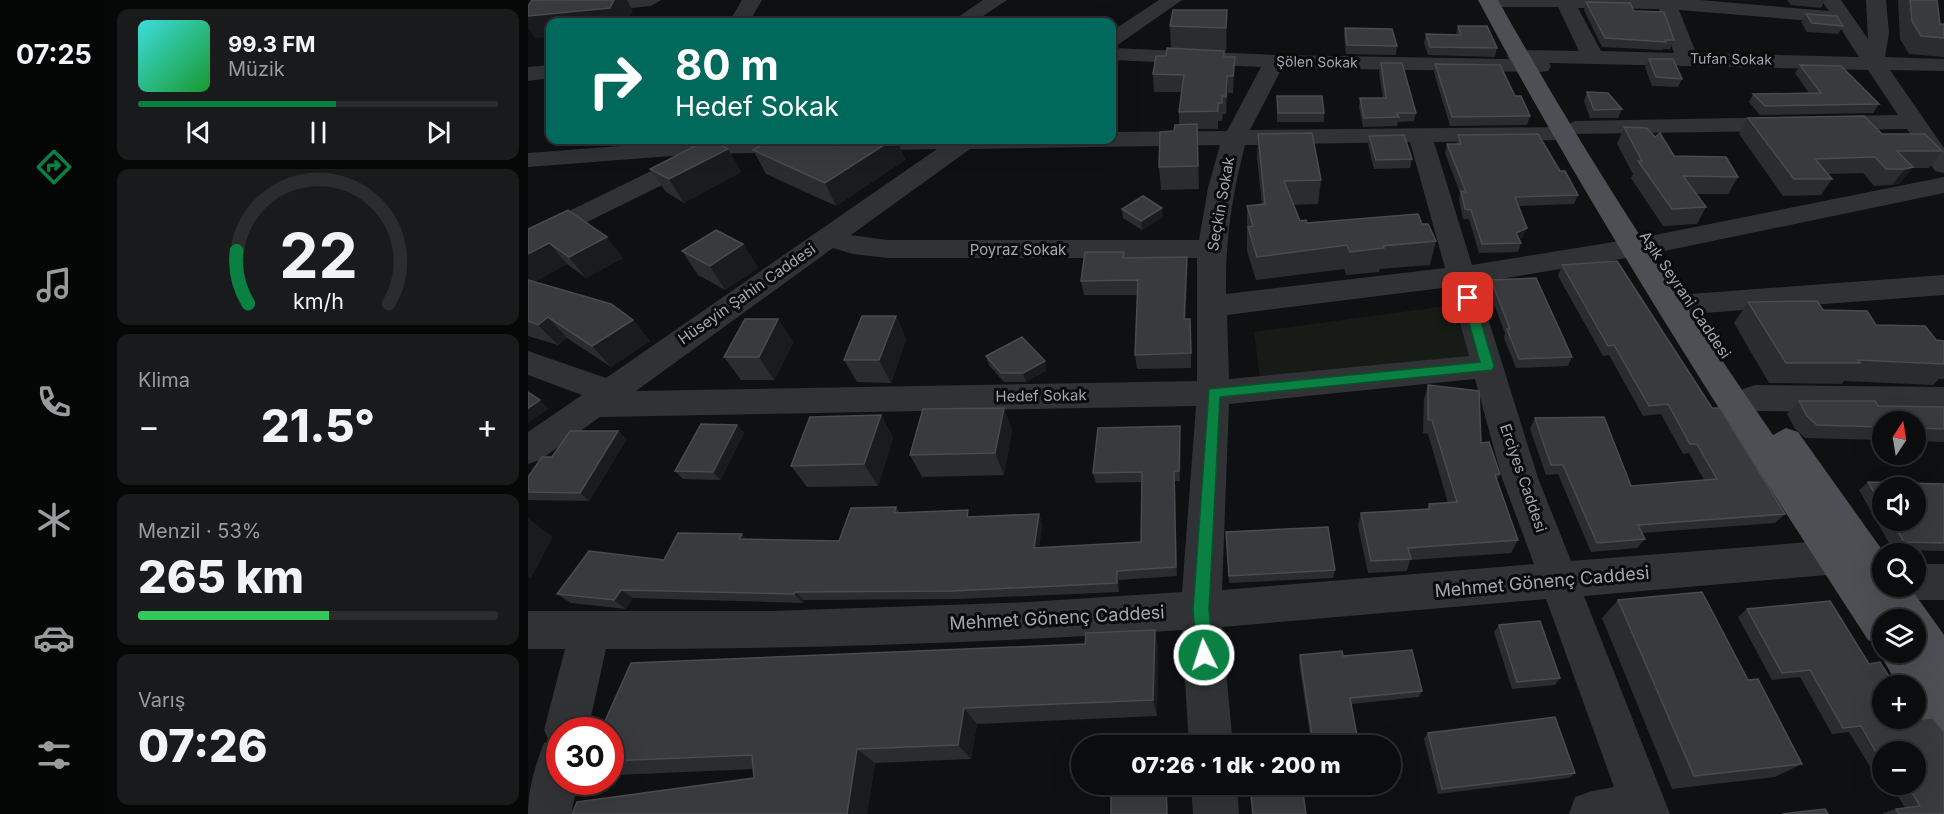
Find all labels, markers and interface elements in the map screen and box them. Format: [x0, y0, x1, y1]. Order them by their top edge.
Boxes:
text: 99.3 FM [228, 31, 316, 57]
text: 07:25 [16, 38, 92, 71]
text: 80 m [675, 39, 779, 90]
icon: right [576, 42, 654, 120]
street label: Tufan Sokak [1690, 49, 1772, 68]
street label: Şölen Sokak [1276, 52, 1358, 71]
text: Müzik [228, 57, 285, 81]
text: Hedef Sokak [675, 90, 839, 123]
icon: previous [182, 116, 215, 149]
icon: pause [302, 116, 335, 149]
icon: next [422, 116, 455, 149]
icon: directions [33, 146, 75, 188]
street label: Seçkin Sokak [1203, 155, 1238, 253]
text: 22 [279, 218, 357, 293]
street label: Aşık Seyrani Caddesi [1636, 227, 1735, 362]
street label: Hüseyin Şahin Caddesi [674, 239, 819, 348]
street label: Poyraz Sokak [970, 240, 1067, 259]
icon: music [33, 264, 75, 306]
pin [1442, 272, 1493, 323]
icon: arrive [1451, 281, 1484, 314]
text: km/h [293, 288, 343, 314]
text: Klima [138, 368, 190, 392]
icon: phone [33, 381, 75, 423]
street label: Hedef Sokak [995, 385, 1087, 406]
text: 21.5° [261, 398, 375, 453]
text: − [138, 406, 160, 446]
text: + [476, 406, 498, 446]
north arrow [1872, 411, 1926, 465]
map controls [1872, 411, 1926, 795]
street label: Erciyes Caddesi [1496, 421, 1551, 535]
button: sound [1872, 477, 1926, 531]
icon: climate [33, 499, 75, 541]
text: Menzil · 53% [138, 519, 261, 543]
button: search [1872, 543, 1926, 597]
text: 265 km [138, 549, 304, 604]
street label: Mehmet Gönenç Caddesi [1434, 562, 1650, 601]
street label: Mehmet Gönenç Caddesi [949, 601, 1165, 634]
button: layers [1872, 609, 1926, 663]
icon: car [33, 617, 75, 659]
position arrow [1172, 623, 1236, 687]
button: + [1872, 675, 1926, 729]
text: Varış [138, 688, 185, 712]
speed limit sign: 30 [546, 717, 624, 795]
text: 07:26 [138, 718, 268, 773]
icon: filters [33, 734, 75, 776]
button: − [1872, 741, 1926, 795]
text: 07:26 · 1 dk · 200 m [1131, 752, 1341, 778]

